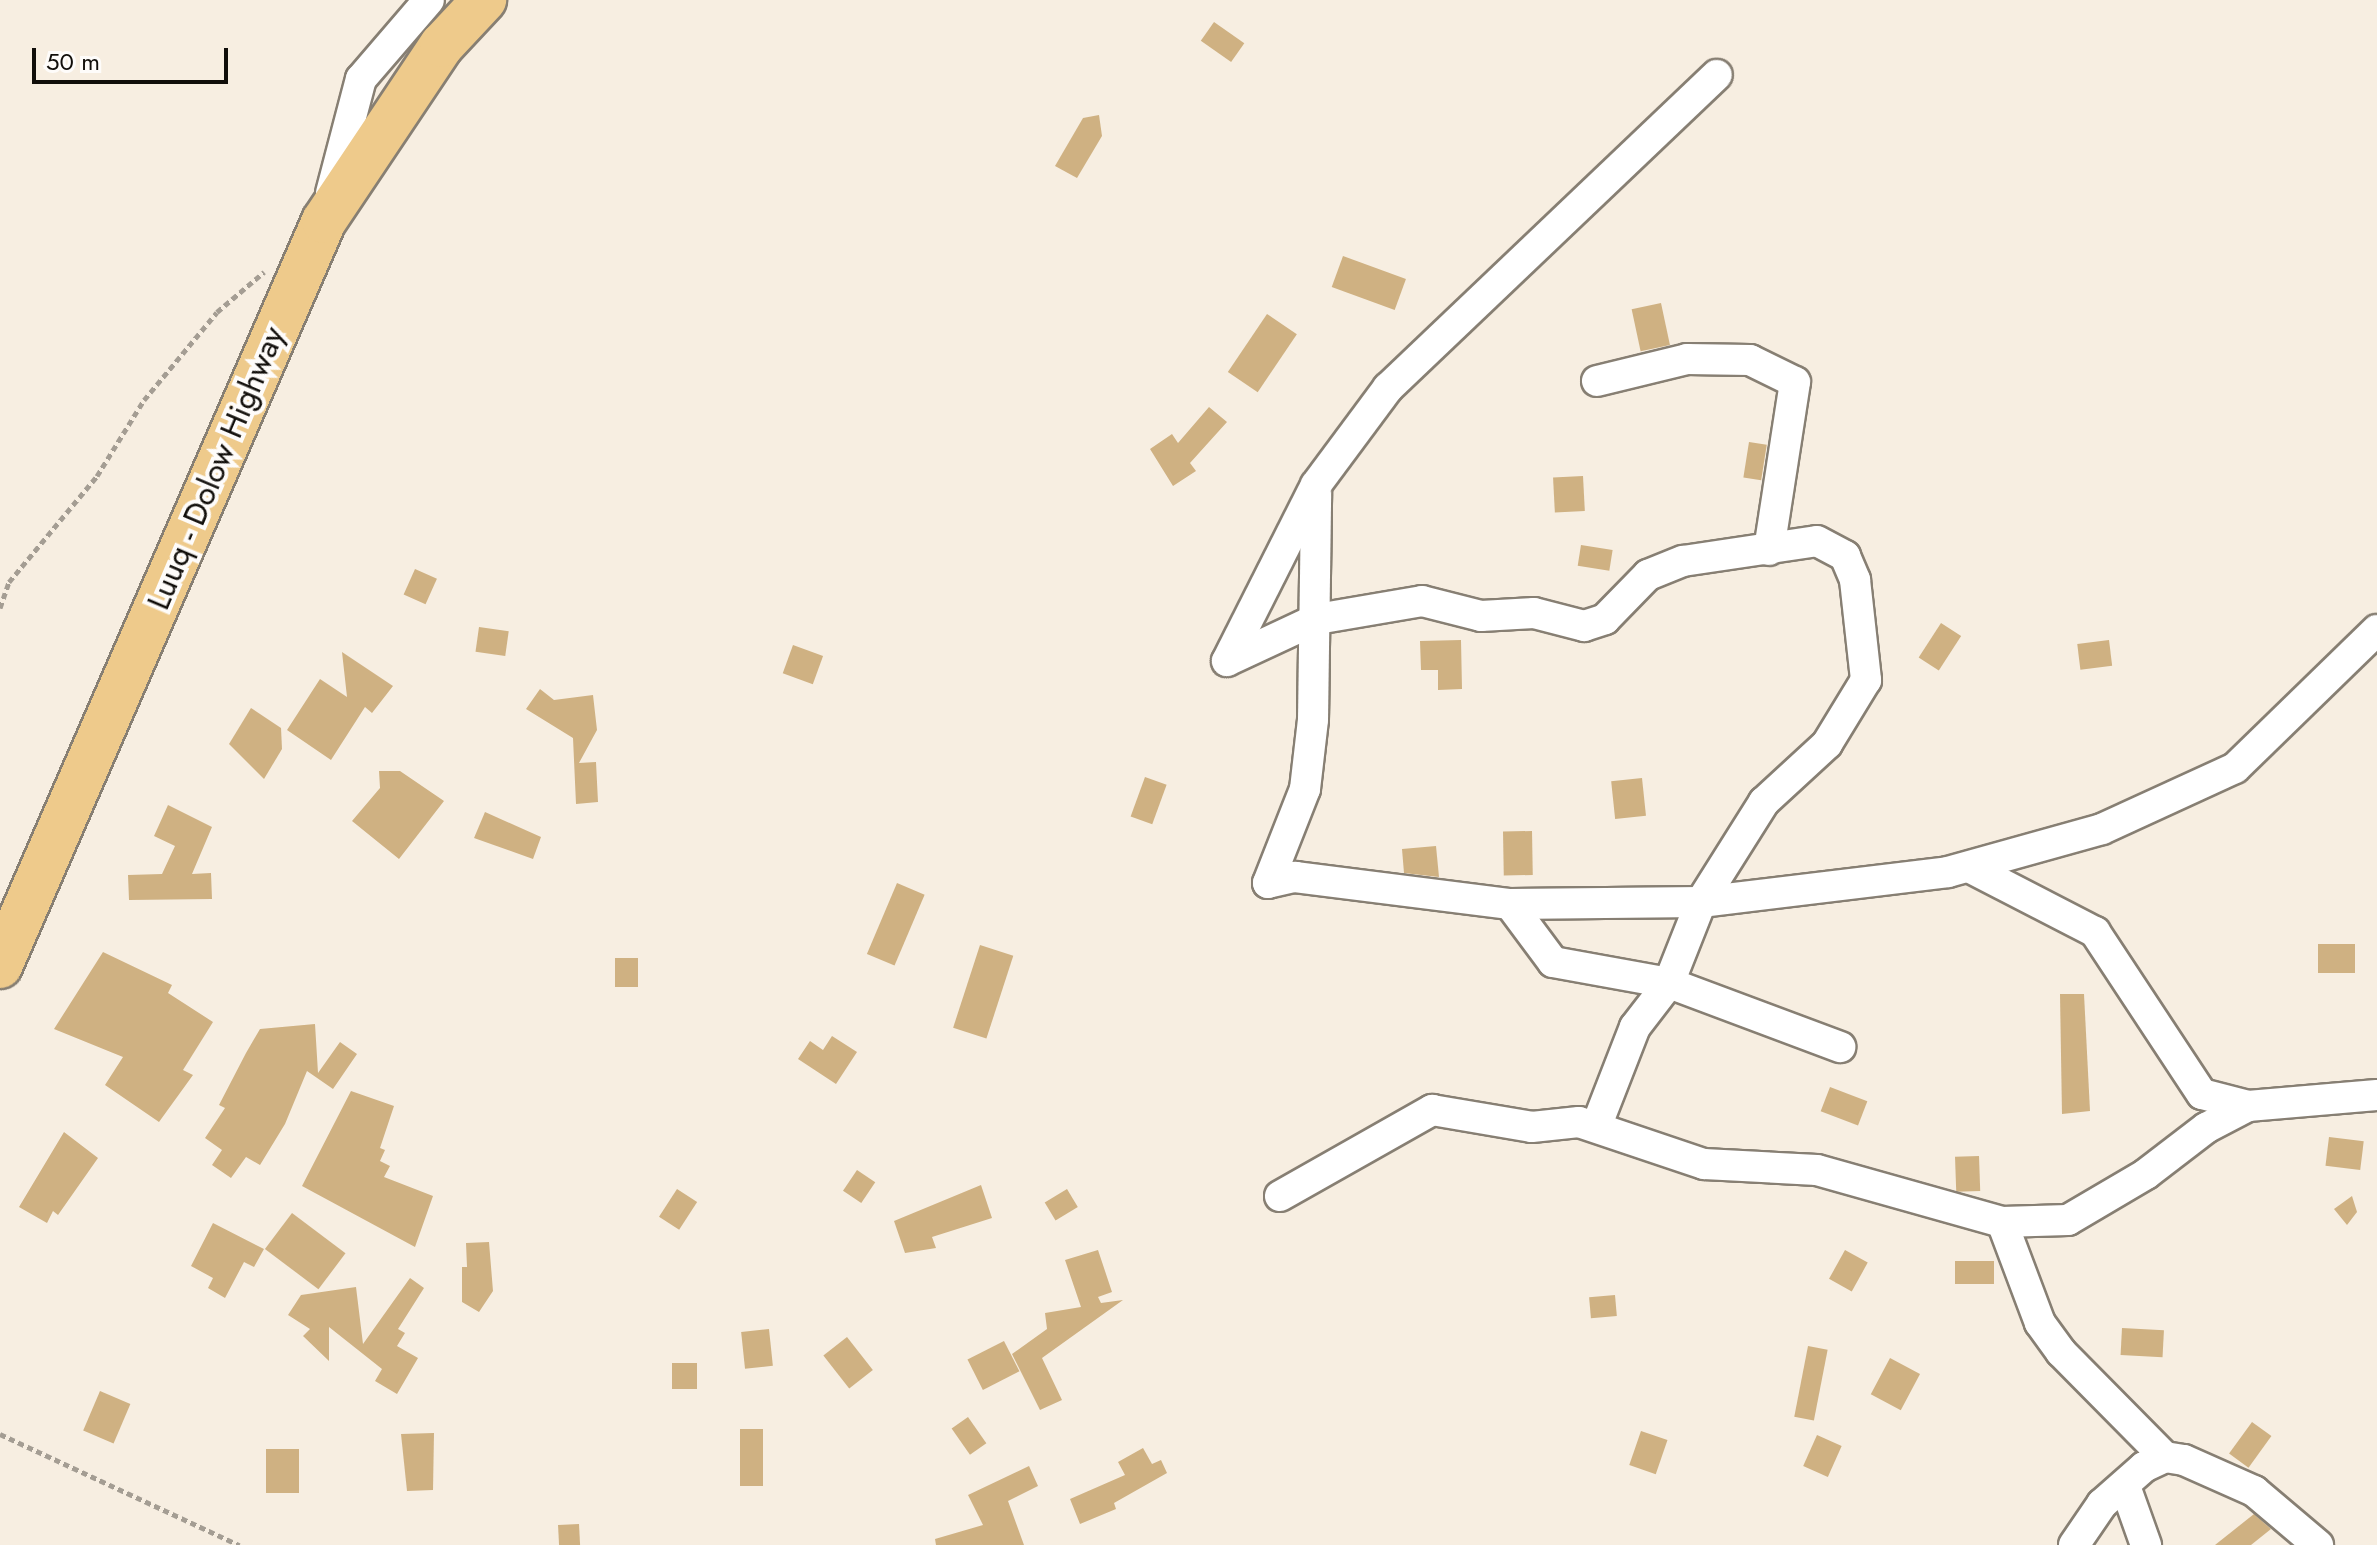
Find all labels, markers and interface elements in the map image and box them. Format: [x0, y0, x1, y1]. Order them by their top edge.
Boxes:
scale bar [36, 32, 232, 82]
text: 50 m [46, 44, 100, 79]
street label: Luuq - Dolow Highway [139, 321, 293, 615]

